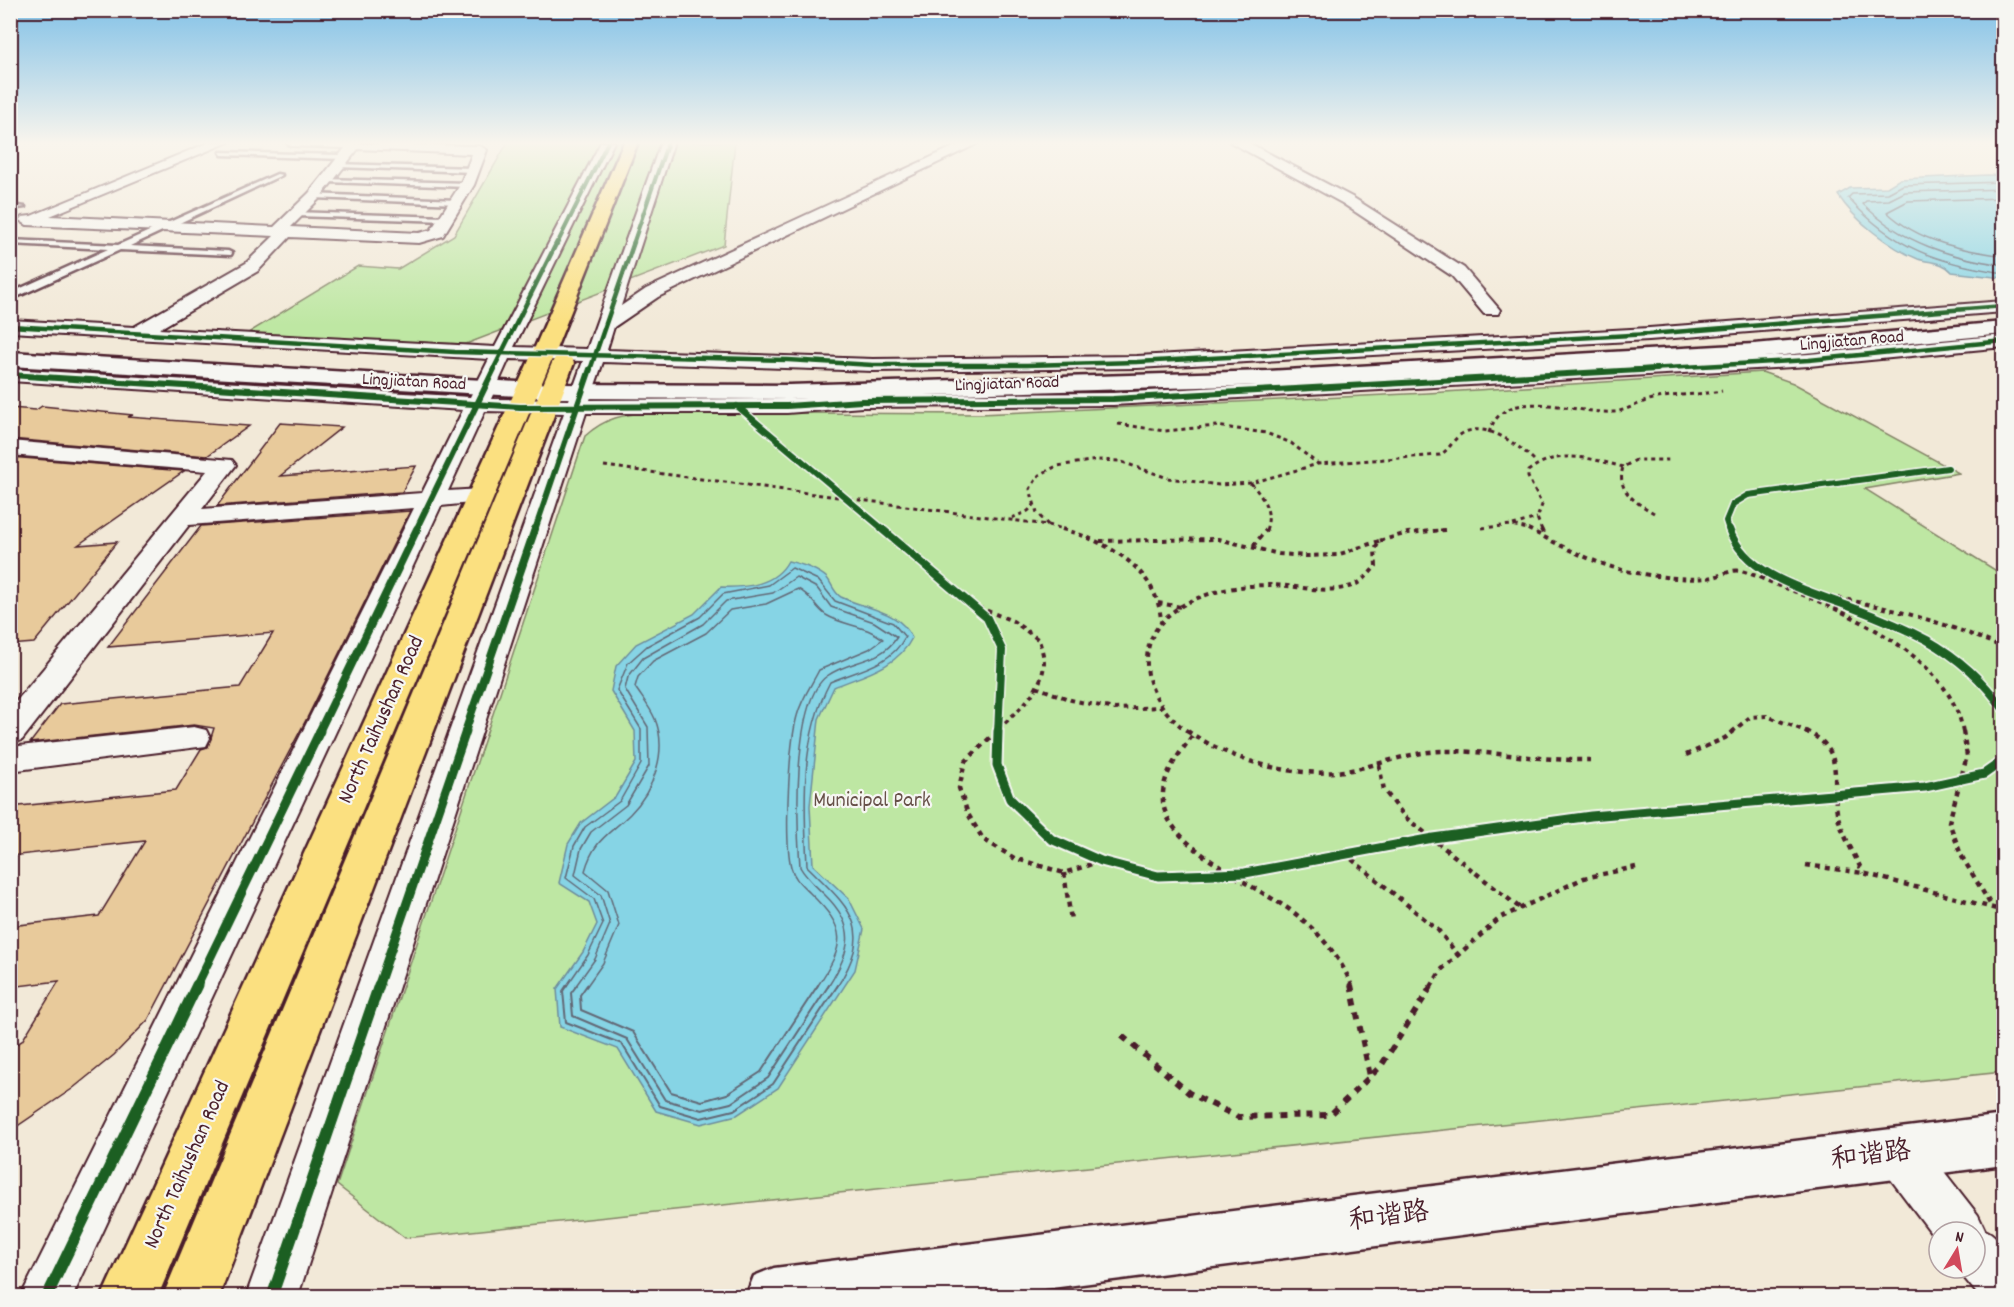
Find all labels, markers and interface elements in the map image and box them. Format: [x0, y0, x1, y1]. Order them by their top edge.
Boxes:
street label: Lingjiatan Road [1799, 325, 1905, 359]
street label: Lingjiatan Road [361, 368, 467, 398]
street label: Lingjiatan Road [954, 371, 1060, 399]
street label: North Taihushan Road [331, 631, 433, 809]
park label: Municipal Park [813, 786, 931, 817]
street label: North Taihushan Road [137, 1076, 239, 1254]
street label: 和谐路 [1828, 1133, 1914, 1181]
street label: 和谐路 [1346, 1194, 1432, 1242]
north arrow [1927, 1220, 1987, 1280]
text: N [1953, 1226, 1966, 1250]

